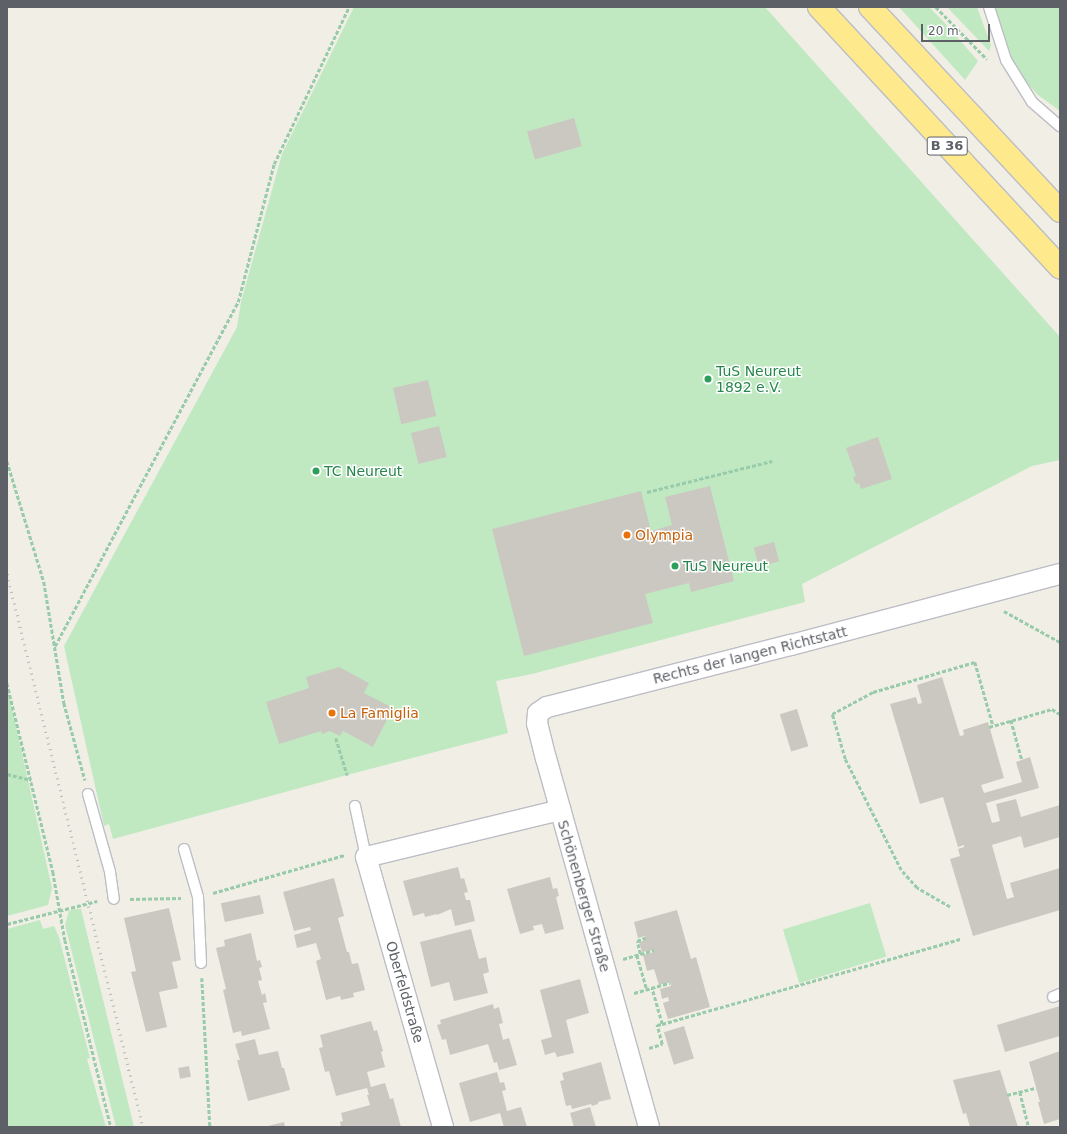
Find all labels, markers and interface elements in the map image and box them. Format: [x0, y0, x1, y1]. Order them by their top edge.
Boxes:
scale bar [923, 16, 992, 42]
text: 20 m [928, 24, 959, 38]
road number: B 36 [926, 135, 968, 157]
place label: TuS Neureut 1892 e.V. [716, 363, 801, 396]
marker: TuS Neureut 1892 e.V. [703, 374, 713, 384]
place label: TC Neureut [324, 463, 402, 479]
marker: TC Neureut [311, 466, 321, 476]
place label: Olympia [635, 527, 693, 543]
marker: Olympia [622, 530, 632, 540]
place label: TuS Neureut [683, 558, 768, 574]
marker: TuS Neureut [670, 561, 680, 571]
street label: Rechts der langen Richtstatt [651, 623, 849, 687]
place label: La Famiglia [340, 705, 419, 721]
marker: La Famiglia [327, 708, 337, 718]
street label: Schönenberger Straße [554, 818, 614, 974]
street label: Oberfeldstraße [382, 939, 428, 1045]

